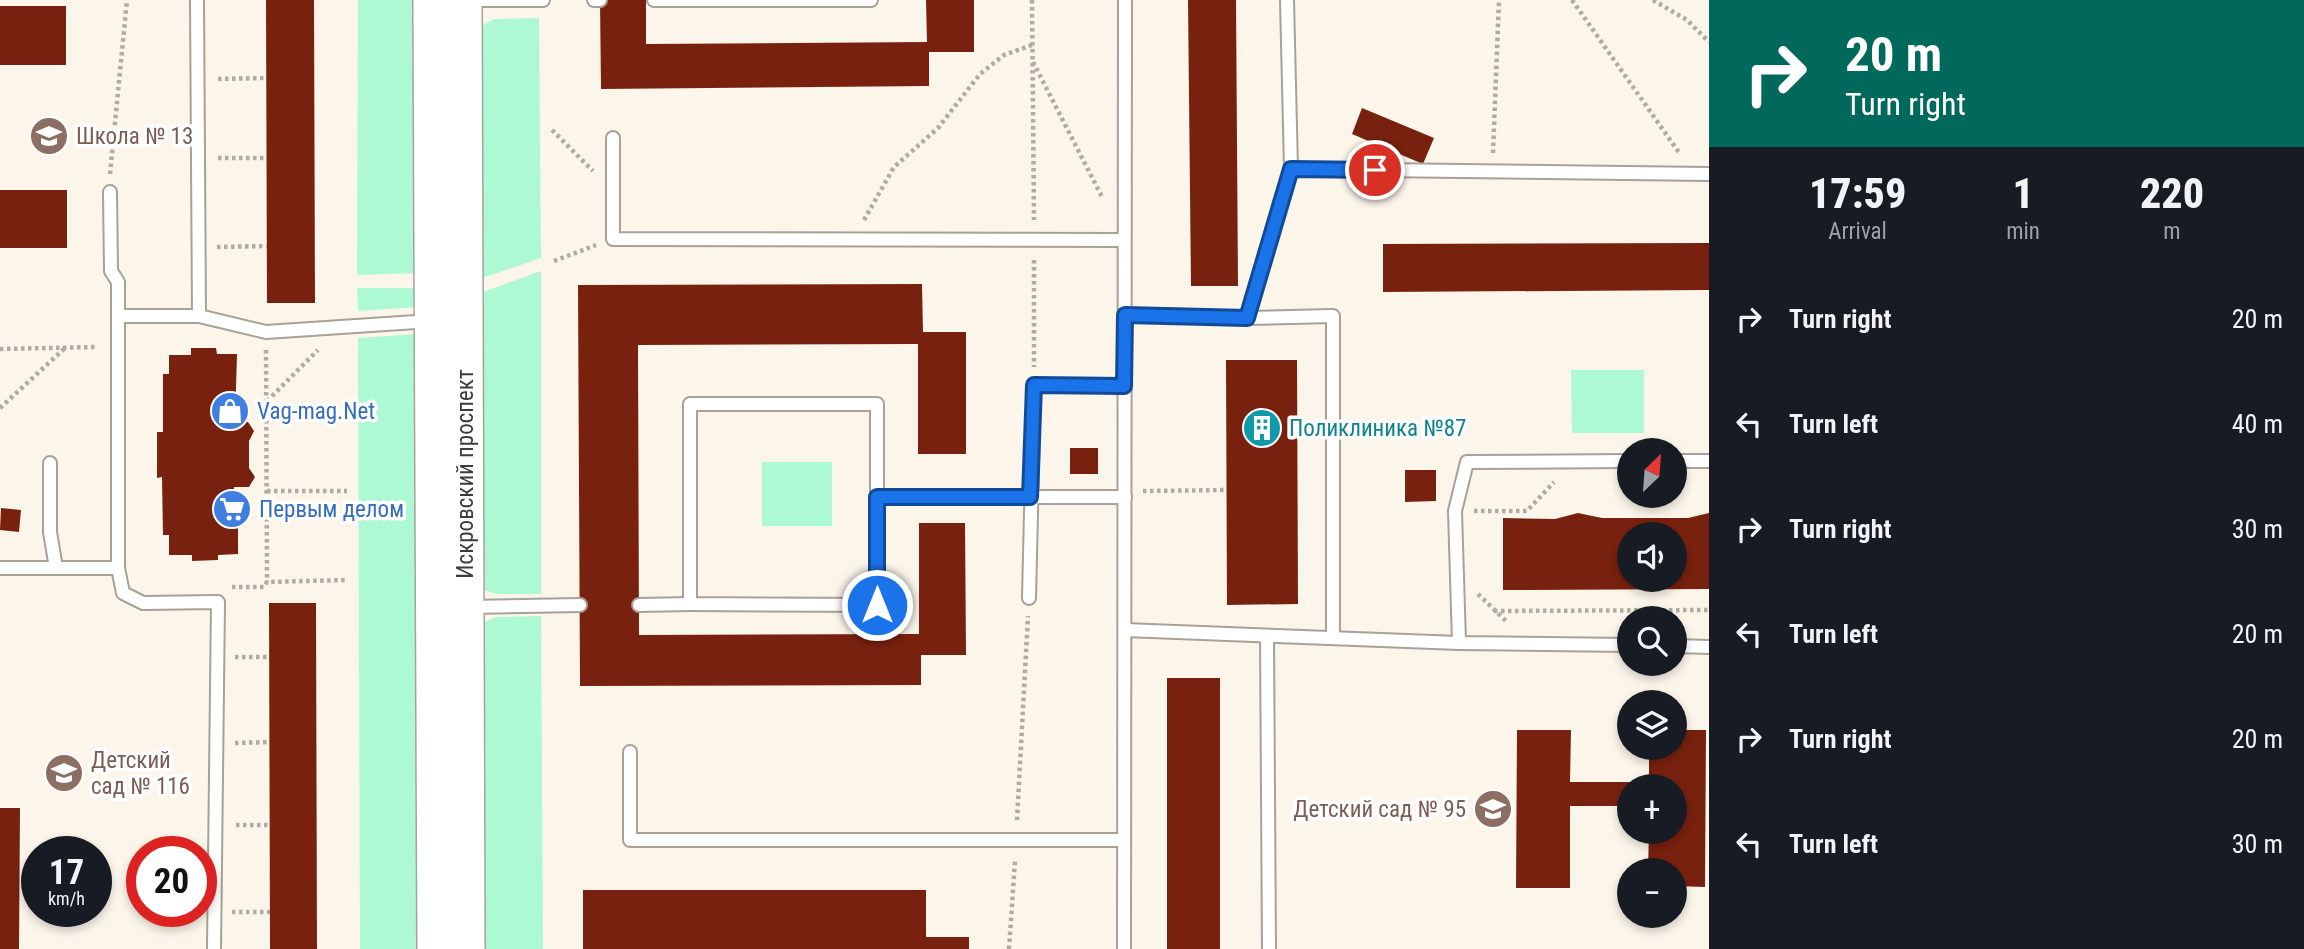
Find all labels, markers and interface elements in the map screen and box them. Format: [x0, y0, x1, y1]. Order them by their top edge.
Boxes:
text: 20 m [1845, 26, 1942, 83]
icon: right [1730, 28, 1821, 119]
text: Turn right [1845, 85, 1966, 123]
school or university icon: Школа № 13 [28, 115, 70, 157]
place label: Школа № 13 [76, 123, 193, 150]
pin [1345, 140, 1405, 200]
icon: arrive [1356, 151, 1394, 189]
text: 17:59 [1809, 169, 1906, 218]
text: 1 [2012, 169, 2034, 218]
text: 220 [2140, 169, 2204, 218]
text: Arrival [1828, 218, 1887, 245]
text: min [2006, 218, 2040, 245]
text: m [2163, 218, 2181, 245]
icon: right [1730, 300, 1768, 338]
text: Turn right [1789, 304, 1891, 334]
text: 20 m [2232, 304, 2283, 334]
street label: Искровский проспект [452, 369, 479, 579]
shop icon: Vag-mag.Net [209, 390, 251, 432]
place label: Vag-mag.Net [257, 398, 375, 425]
icon: left [1730, 405, 1768, 443]
building icon: Поликлиника №87 [1241, 407, 1283, 449]
text: Turn left [1789, 409, 1878, 439]
text: 40 m [2232, 409, 2283, 439]
place label: Поликлиника №87 [1289, 415, 1466, 442]
north arrow [1617, 438, 1687, 508]
map controls [1617, 438, 1687, 928]
supermarket icon: Первым делом [211, 488, 253, 530]
place label: Первым делом [259, 496, 404, 523]
icon: right [1730, 510, 1768, 548]
text: Turn right [1789, 514, 1891, 544]
text: 30 m [2232, 514, 2283, 544]
button: sound [1617, 522, 1687, 592]
position arrow [840, 568, 914, 642]
button: search [1617, 606, 1687, 676]
icon: left [1730, 615, 1768, 653]
text: Turn left [1789, 619, 1878, 649]
text: 20 m [2232, 619, 2283, 649]
button: layers [1617, 690, 1687, 760]
icon: right [1730, 720, 1768, 758]
text: Turn right [1789, 724, 1891, 754]
text: 20 m [2232, 724, 2283, 754]
place label: Детский сад № 116 [91, 747, 190, 800]
school or university icon: Детский сад № 116 [43, 752, 85, 794]
button: + [1617, 774, 1687, 844]
school or university icon: Детский сад № 95 [1472, 788, 1514, 830]
place label: Детский сад № 95 [1293, 796, 1466, 823]
icon: left [1730, 825, 1768, 863]
text: Turn left [1789, 829, 1878, 859]
text: 30 m [2232, 829, 2283, 859]
speed limit sign: 20 [126, 836, 217, 927]
text: 17 [49, 852, 84, 893]
button: − [1617, 858, 1687, 928]
text: km/h [48, 888, 85, 909]

